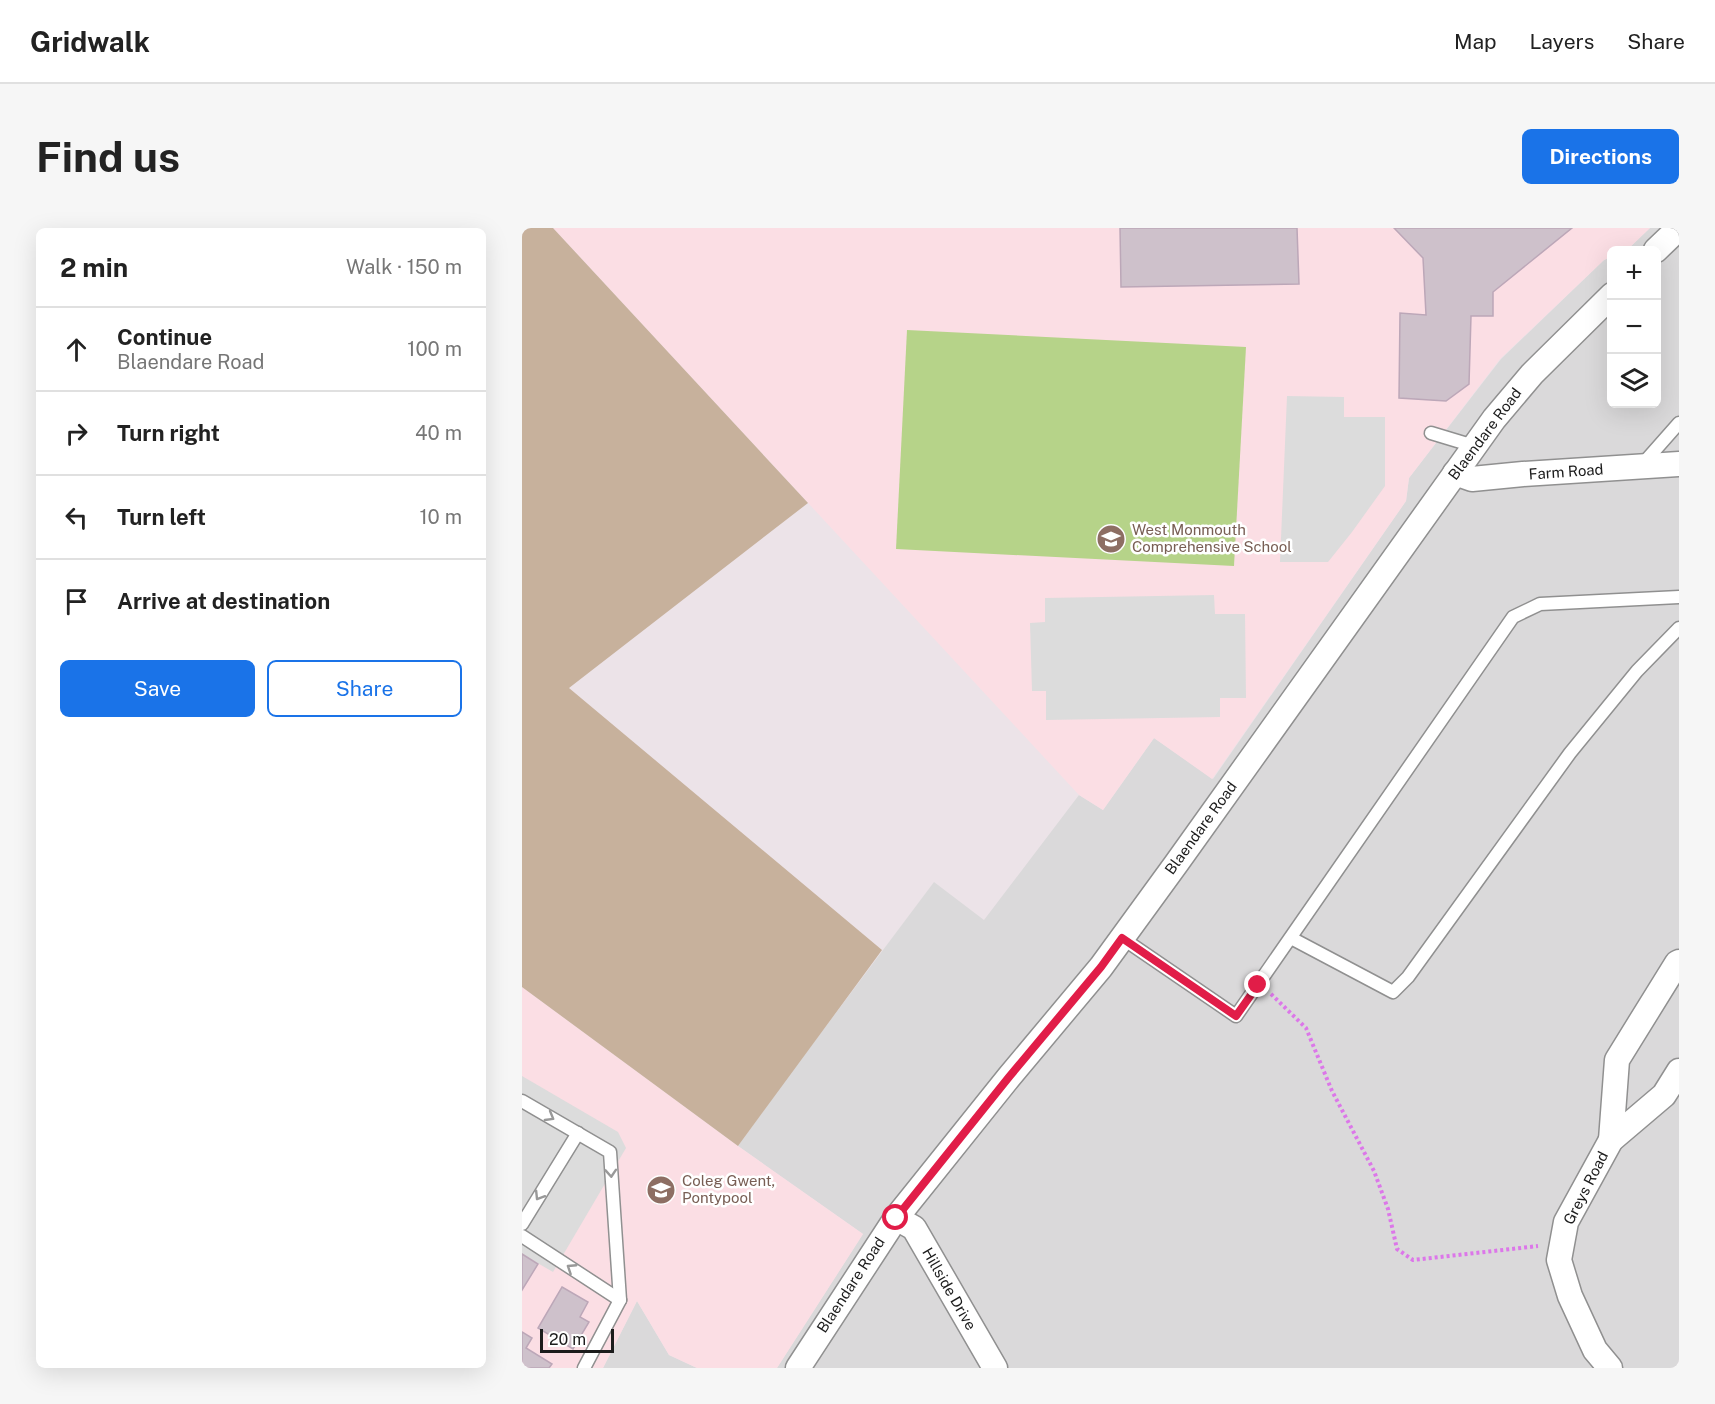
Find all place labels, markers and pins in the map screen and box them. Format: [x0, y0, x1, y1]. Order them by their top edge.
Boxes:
place label: West Monmouth Comprehensive School [1132, 521, 1292, 555]
school or university icon: West Monmouth Comprehensive School [1095, 523, 1127, 555]
place label: Coleg Gwent, Pontypool [682, 1172, 775, 1206]
school or university icon: Coleg Gwent, Pontypool [645, 1174, 677, 1206]

